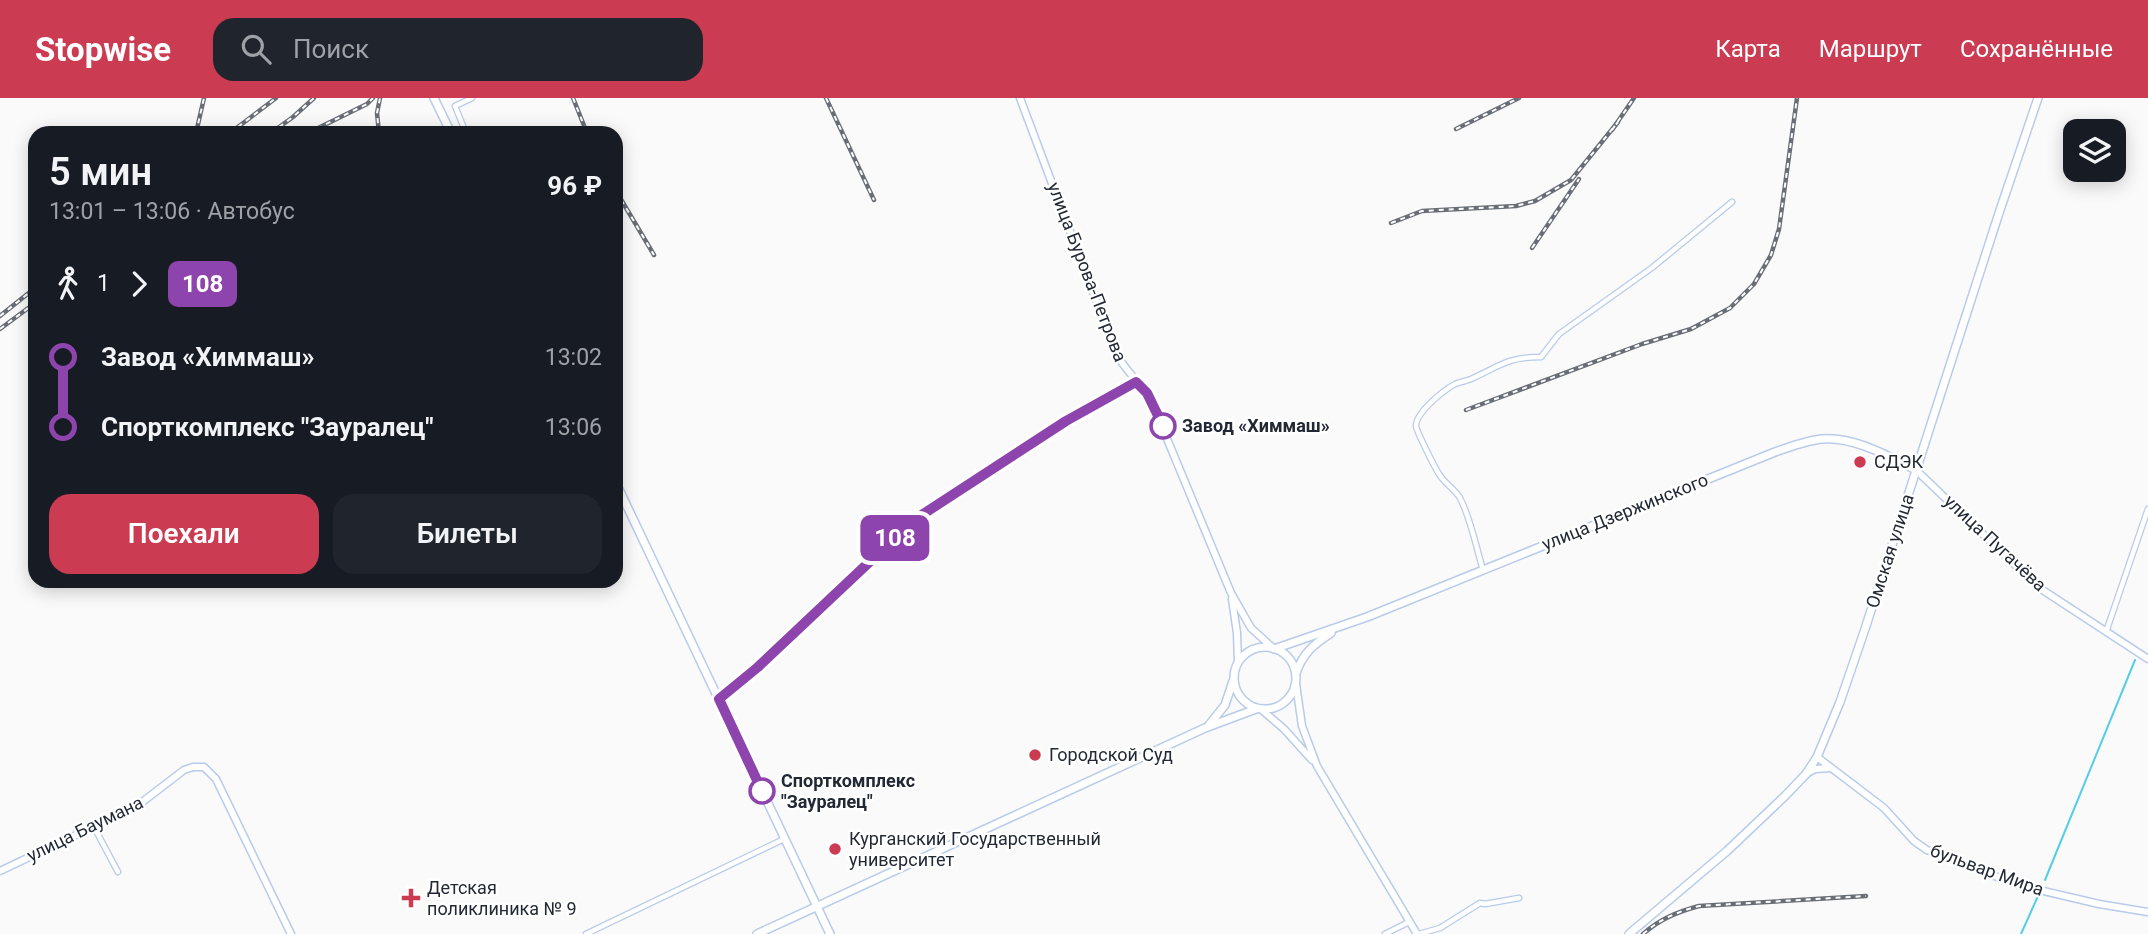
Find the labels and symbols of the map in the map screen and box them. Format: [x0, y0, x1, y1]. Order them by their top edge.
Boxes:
street label: улица Бурова-Петрова [1044, 179, 1131, 365]
marker: Завод «Химмаш» [1150, 413, 1176, 439]
place label: Завод «Химмаш» [1182, 415, 1330, 436]
place label: СДЭК [1874, 451, 1923, 472]
marker: СДЭК [1852, 454, 1868, 470]
street label: улица Дзержинского [1539, 469, 1711, 555]
street label: улица Пугачёва [1940, 490, 2051, 595]
street label: Омская улица [1861, 491, 1918, 610]
line badge: 108 [855, 515, 935, 561]
place label: Городской Суд [1049, 744, 1173, 765]
marker: Городской Суд [1027, 747, 1043, 763]
place label: Спорткомплекс "Зауралец" [781, 770, 915, 812]
marker: Спорткомплекс "Зауралец" [749, 778, 775, 804]
street label: улица Баумана [23, 791, 146, 866]
place label: Курганский Государственный университет [849, 828, 1101, 870]
street label: бульвар Мира [1928, 839, 2047, 900]
marker: Курганский Государственный университет [827, 841, 843, 857]
place label: Детская поликлиника № 9 [427, 877, 577, 919]
marker: Детская поликлиника № 9 [401, 888, 421, 908]

